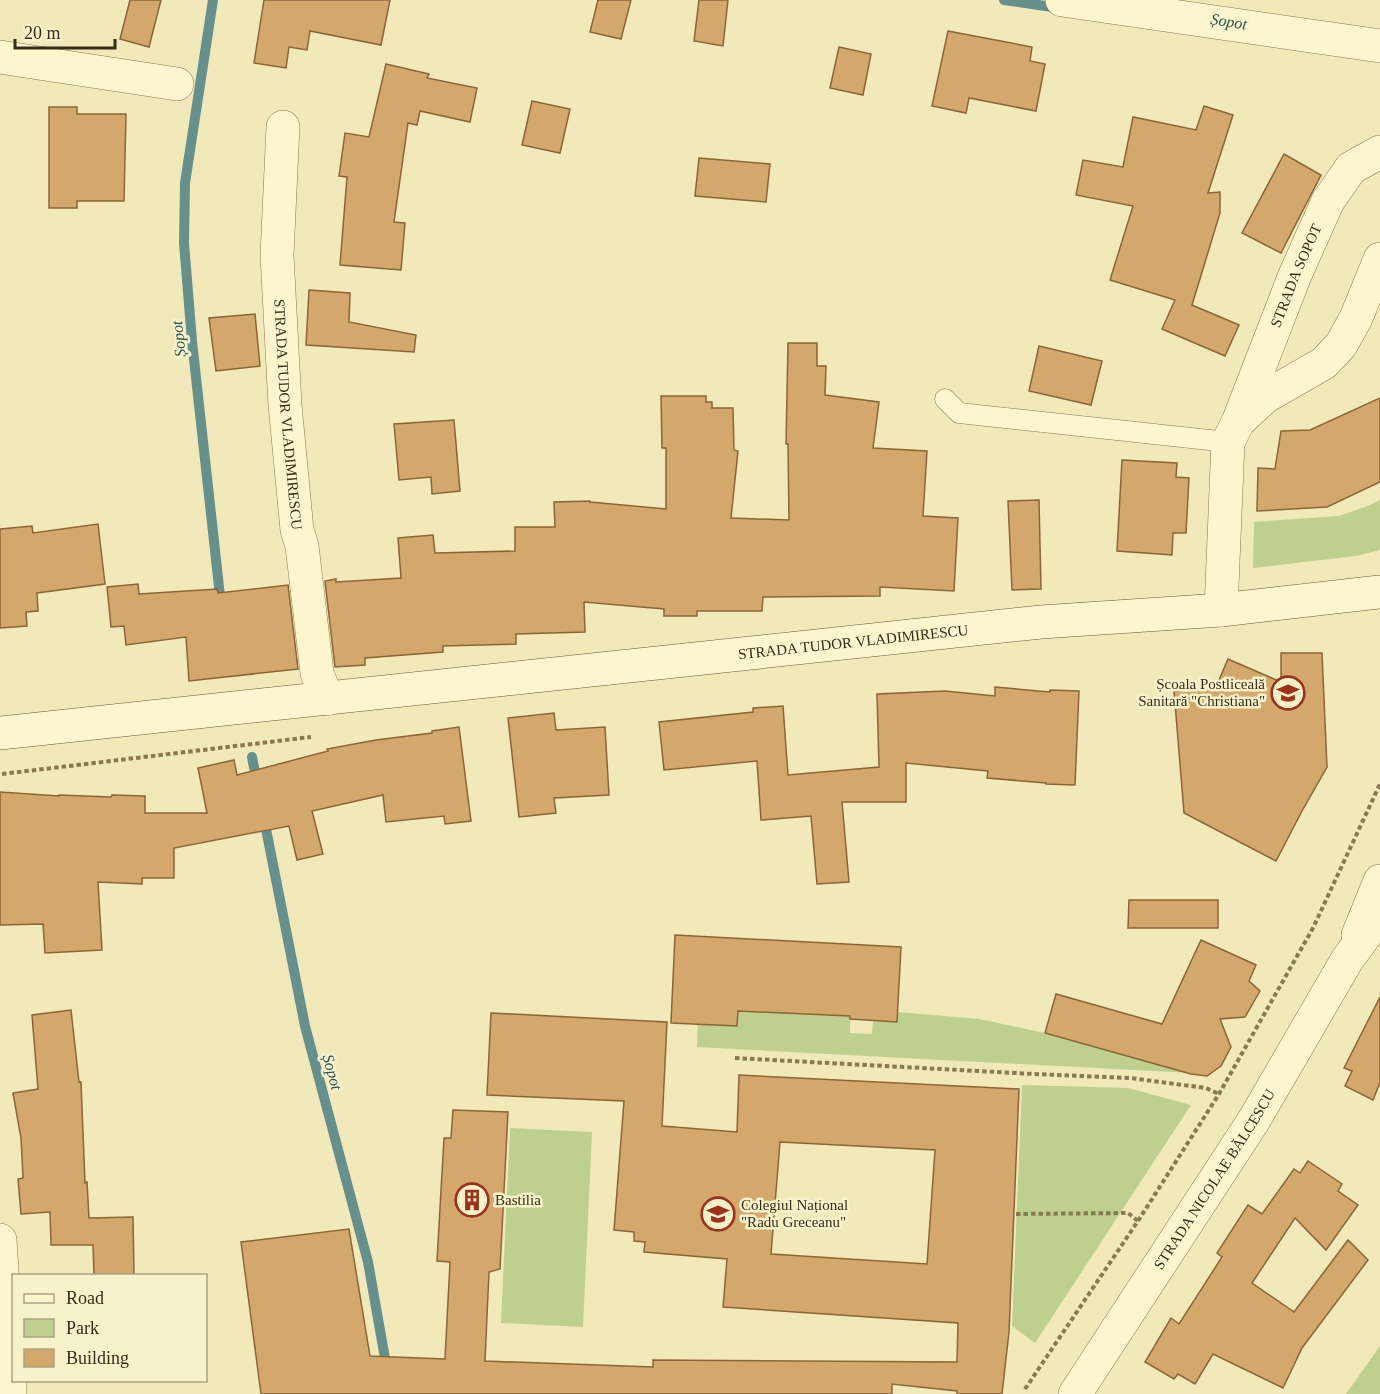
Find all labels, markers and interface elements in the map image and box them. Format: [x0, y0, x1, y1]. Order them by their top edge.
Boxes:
water label: Șopot [1209, 10, 1249, 34]
scale bar [15, 12, 116, 50]
text: 20 m [24, 23, 61, 43]
street label: STRADA SOPOT [1267, 222, 1325, 330]
street label: STRADA TUDOR VLADIMIRESCU [271, 299, 305, 531]
water label: Șopot [168, 319, 190, 358]
street label: STRADA TUDOR VLADIMIRESCU [737, 622, 969, 662]
school or university icon: Școala Postliceală Sanitară "Christiana" [1270, 675, 1306, 711]
place label: Școala Postliceală Sanitară "Christiana" [1138, 676, 1265, 709]
water label: Șopot [319, 1052, 346, 1093]
street label: STRADA NICOLAE BĂLCESCU [1151, 1086, 1278, 1272]
building icon: Bastilia [454, 1182, 490, 1218]
place label: Bastilia [495, 1192, 541, 1208]
school or university icon: Colegiul Național "Radu Greceanu" [700, 1196, 736, 1232]
place label: Colegiul Național "Radu Greceanu" [741, 1197, 848, 1230]
legend [12, 1274, 207, 1382]
text: Road [66, 1288, 104, 1308]
text: Park [66, 1318, 99, 1338]
text: Building [66, 1348, 129, 1368]

